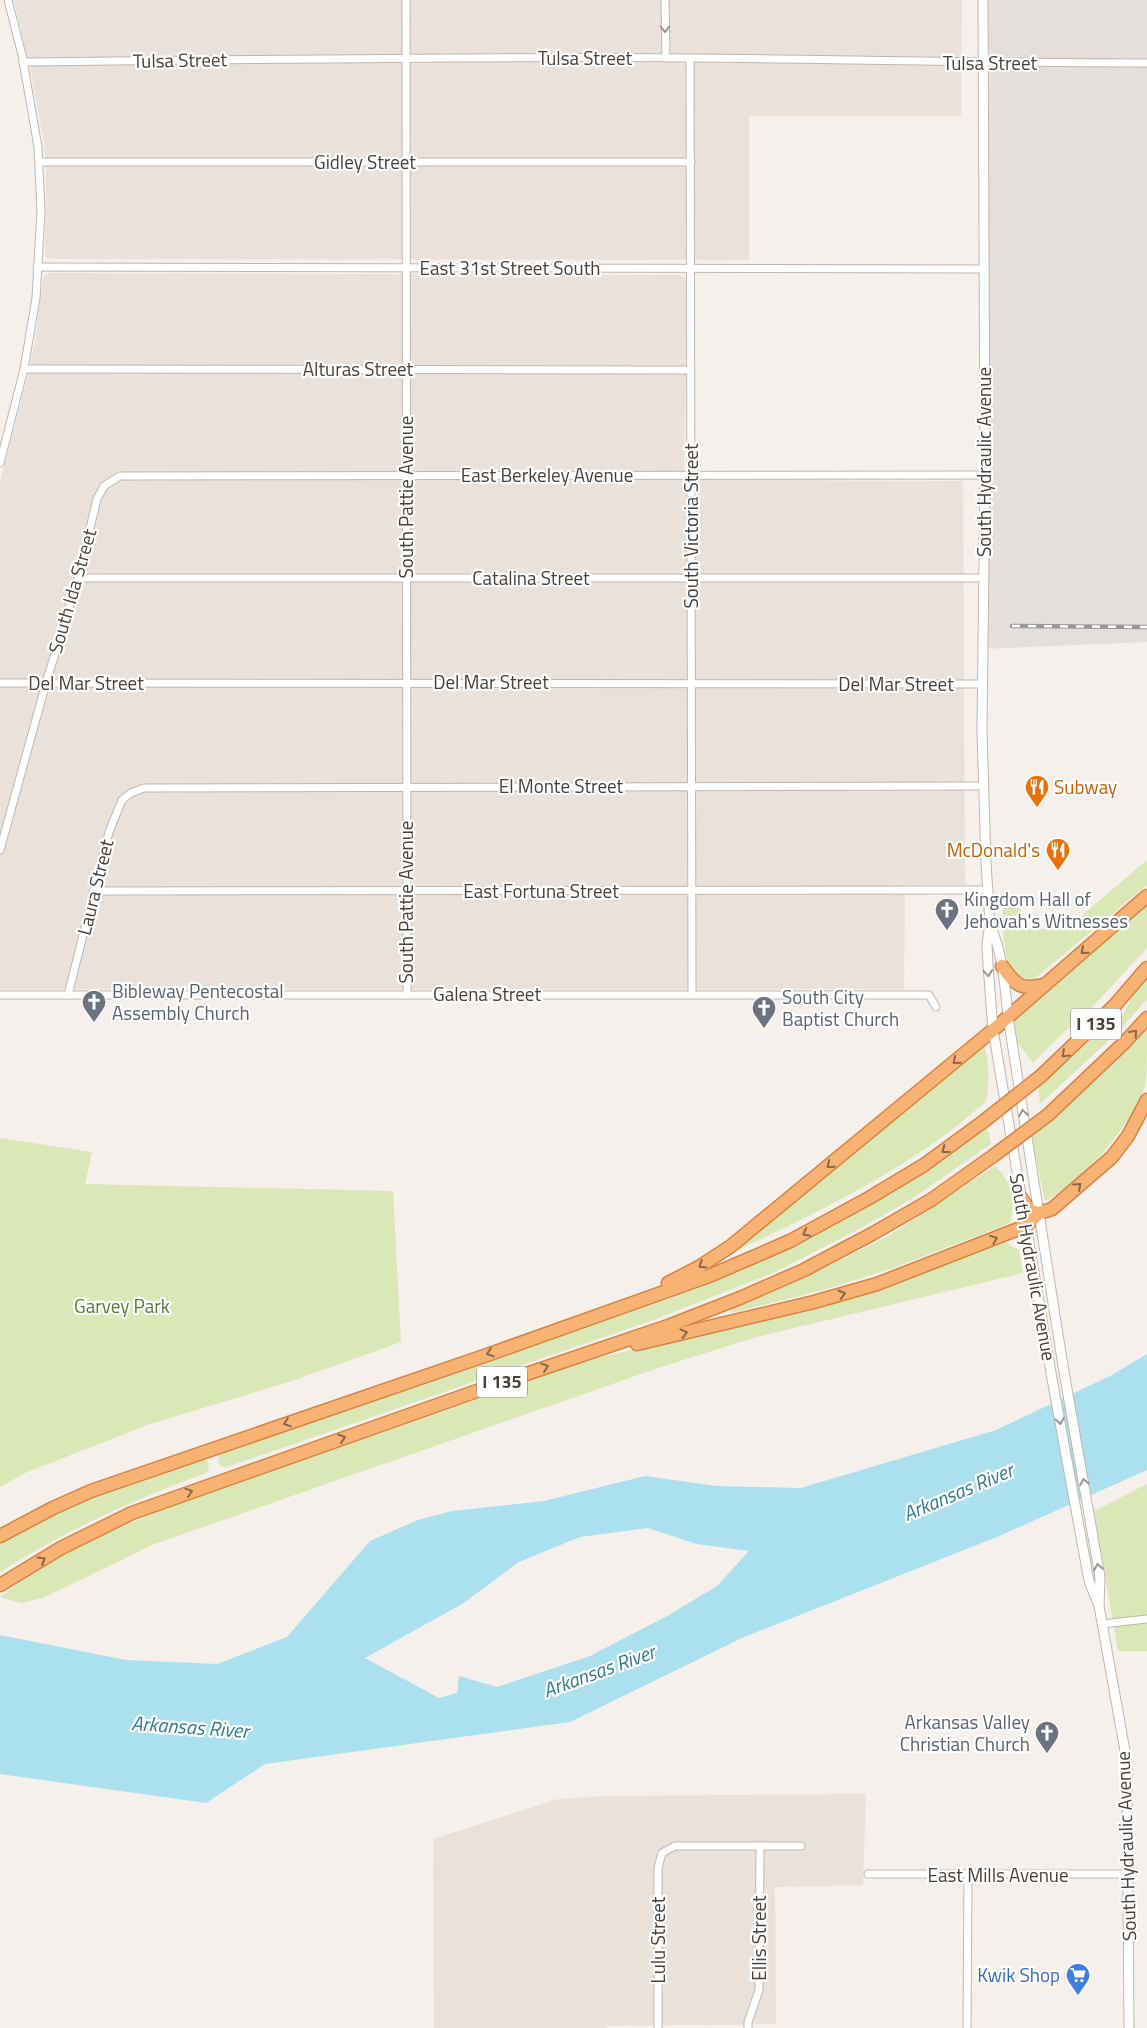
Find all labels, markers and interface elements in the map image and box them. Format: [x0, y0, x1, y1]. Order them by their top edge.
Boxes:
one-way arrow [660, 25, 671, 33]
street label: Tulsa Street [538, 43, 632, 72]
street label: Tulsa Street [133, 44, 228, 75]
street label: Tulsa Street [943, 48, 1037, 77]
street label: Gidley Street [314, 147, 416, 176]
street label: East 31st Street South [419, 253, 601, 282]
street label: Alturas Street [303, 354, 414, 383]
street label: South Hydraulic Avenue [969, 367, 998, 557]
street label: South Pattie Avenue [391, 416, 420, 578]
street label: South Victoria Street [676, 443, 705, 609]
street label: East Berkeley Avenue [461, 460, 633, 489]
street label: South Ida Street [40, 525, 103, 657]
street label: Catalina Street [472, 563, 590, 592]
street label: Del Mar Street [433, 667, 549, 696]
street label: Del Mar Street [28, 668, 144, 697]
street label: Del Mar Street [838, 669, 954, 698]
street label: El Monte Street [499, 771, 624, 800]
place label: Subway [1054, 772, 1117, 801]
restaurant icon: Subway [1024, 774, 1050, 808]
street label: South Pattie Avenue [391, 821, 420, 983]
place label: McDonald's [947, 835, 1040, 864]
street label: Laura Street [69, 836, 121, 938]
restaurant icon: McDonald's [1045, 837, 1071, 871]
street label: East Fortuna Street [463, 876, 619, 905]
place label: Kingdom Hall of Jehovah's Witnesses [964, 884, 1128, 935]
church icon: Kingdom Hall of Jehovah's Witnesses [934, 897, 960, 931]
one-way arrow [1080, 945, 1089, 954]
one-way arrow [983, 969, 994, 977]
place label: Bibleway Pentecostal Assembly Church [112, 976, 284, 1027]
street label: Galena Street [433, 979, 541, 1008]
place label: South City Baptist Church [782, 982, 899, 1033]
church icon: Bibleway Pentecostal Assembly Church [81, 989, 107, 1023]
church icon: South City Baptist Church [751, 995, 777, 1029]
road number: I 135 [1071, 1009, 1121, 1040]
one-way arrow [1128, 1030, 1137, 1039]
one-way arrow [1061, 1048, 1070, 1057]
one-way arrow [952, 1056, 961, 1065]
one-way arrow [1019, 1109, 1029, 1118]
one-way arrow [941, 1144, 951, 1153]
one-way arrow [827, 1159, 836, 1168]
street label: South Hydraulic Avenue [1003, 1171, 1064, 1363]
one-way arrow [1073, 1183, 1082, 1192]
one-way arrow [802, 1227, 811, 1237]
one-way arrow [989, 1235, 998, 1245]
one-way arrow [699, 1258, 708, 1268]
one-way arrow [837, 1290, 845, 1300]
park label: Garvey Park [74, 1291, 170, 1320]
one-way arrow [679, 1328, 687, 1338]
one-way arrow [487, 1347, 495, 1357]
one-way arrow [541, 1363, 549, 1373]
road number: I 135 [477, 1366, 527, 1398]
one-way arrow [283, 1417, 292, 1427]
one-way arrow [1054, 1417, 1064, 1426]
one-way arrow [338, 1434, 346, 1444]
water label: Arkansas River [898, 1453, 1020, 1529]
one-way arrow [1079, 1477, 1089, 1486]
one-way arrow [184, 1488, 193, 1498]
one-way arrow [36, 1556, 45, 1566]
one-way arrow [1094, 1563, 1104, 1572]
water label: Arkansas River [538, 1635, 662, 1705]
water label: Arkansas River [130, 1707, 252, 1746]
place label: Arkansas Valley Christian Church [900, 1707, 1030, 1758]
church icon: Arkansas Valley Christian Church [1034, 1720, 1060, 1754]
street label: South Hydraulic Avenue [1108, 1751, 1143, 1941]
street label: East Mills Avenue [927, 1860, 1069, 1889]
street label: Ellis Street [744, 1895, 773, 1981]
street label: Lulu Street [643, 1896, 672, 1983]
place label: Kwik Shop [977, 1960, 1060, 1989]
supermarket icon: Kwik Shop [1065, 1962, 1091, 1996]

